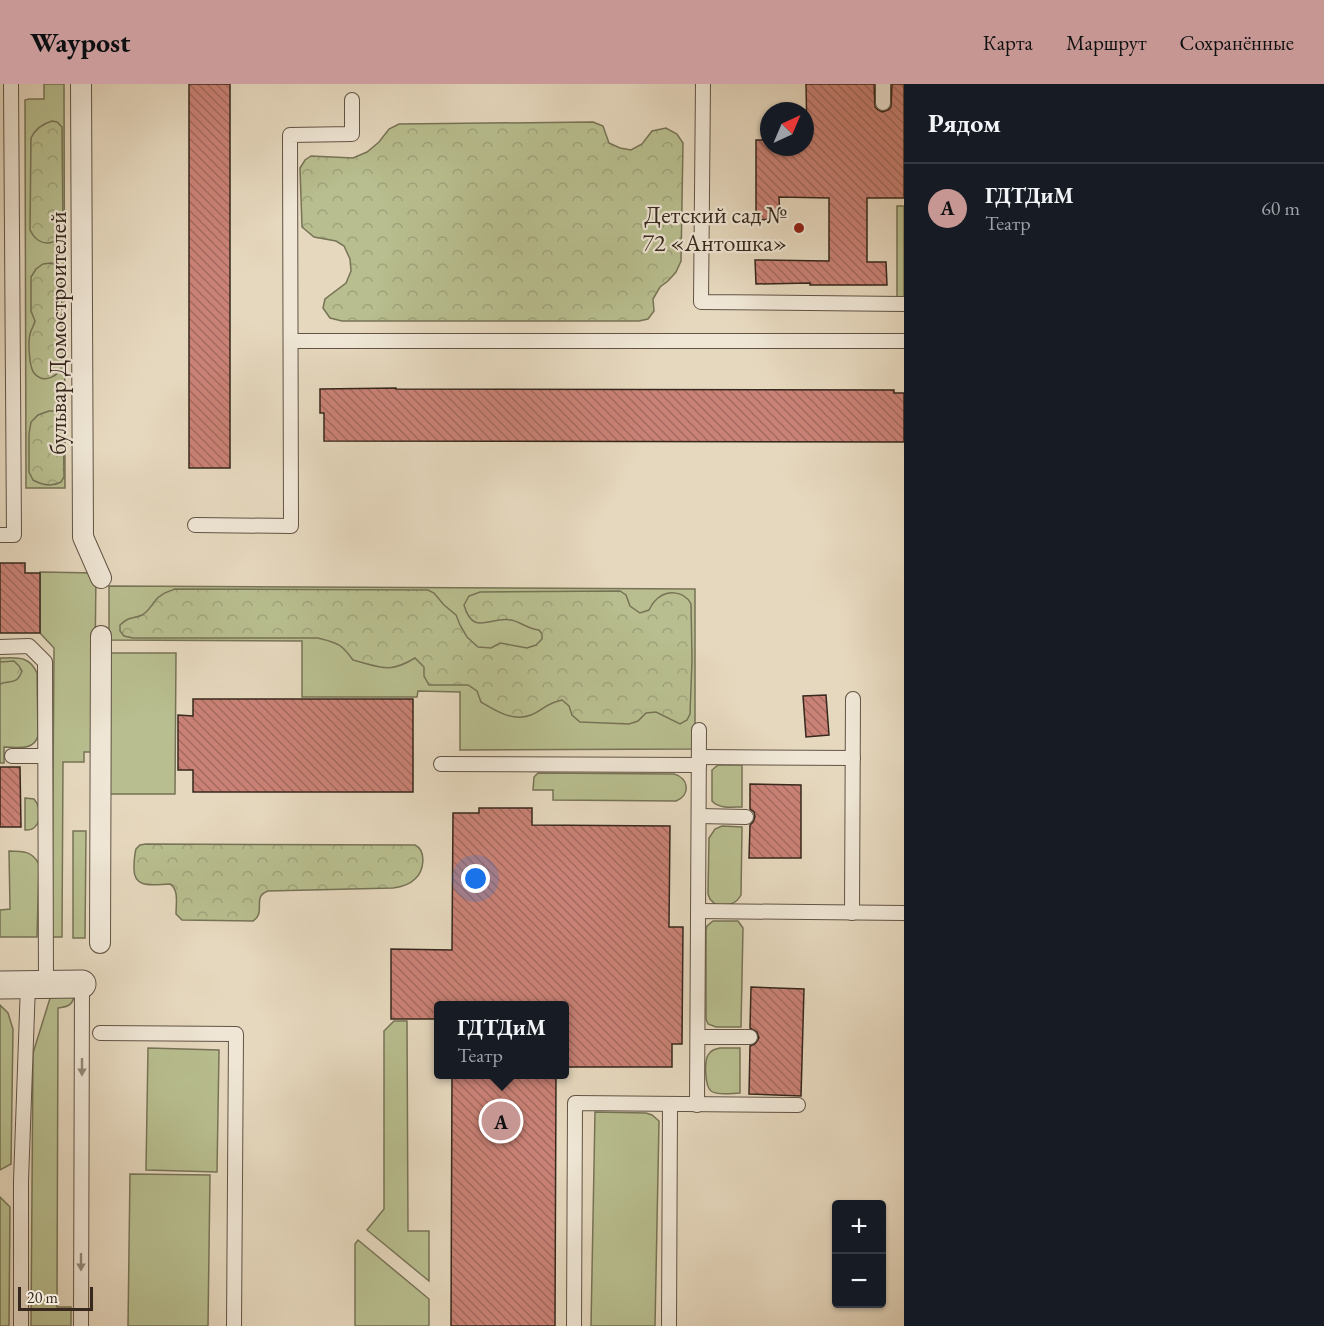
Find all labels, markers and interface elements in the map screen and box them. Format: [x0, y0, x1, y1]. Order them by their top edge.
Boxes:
text: Waypost [30, 24, 131, 60]
text: Карта [983, 29, 1033, 56]
text: Маршрут [1066, 29, 1147, 56]
text: Сохранённые [1180, 29, 1294, 56]
north arrow [760, 102, 814, 156]
text: Рядом [928, 106, 1001, 140]
text: ГДТДиМ [985, 181, 1074, 210]
text: A [940, 195, 955, 221]
text: 60 m [1261, 195, 1300, 221]
place label: Детский сад № 72 «Антошка» [642, 199, 787, 258]
text: Театр [985, 210, 1031, 236]
street label: бульвар Домостроителей [42, 211, 73, 455]
marker: Детский сад № 72 «Антошка» [792, 221, 806, 235]
your location [461, 864, 490, 893]
popup [434, 1001, 569, 1079]
text: ГДТДиМ [457, 1013, 546, 1042]
text: Театр [457, 1042, 503, 1068]
one-way arrow [77, 1057, 87, 1076]
pin: A [482, 1098, 520, 1144]
map controls [832, 1200, 886, 1308]
button: + [832, 1200, 886, 1254]
one-way arrow [77, 1252, 86, 1271]
button: − [832, 1254, 886, 1308]
scale bar [18, 1284, 93, 1312]
text: 20 m [27, 1287, 58, 1308]

